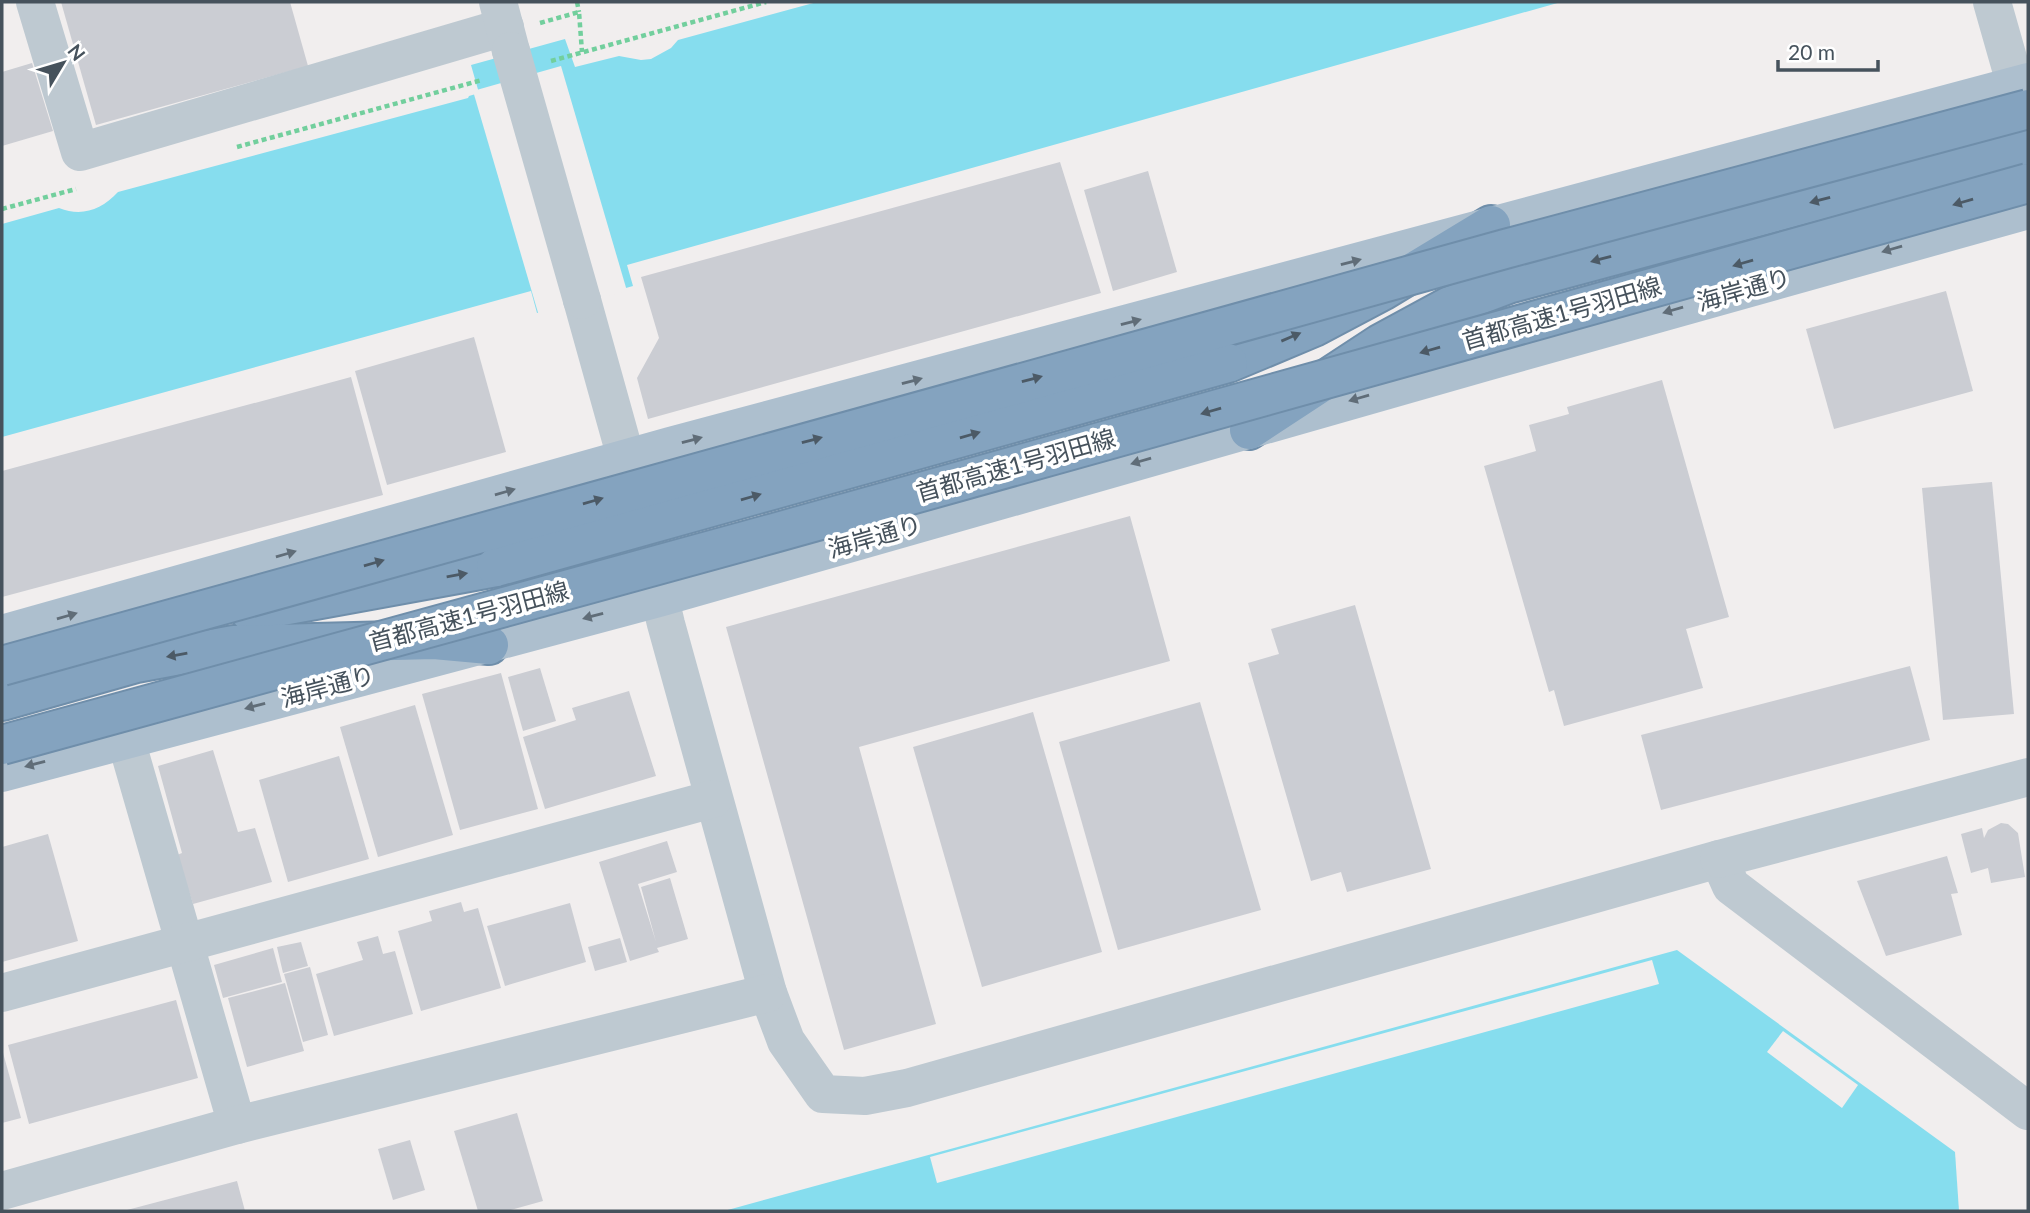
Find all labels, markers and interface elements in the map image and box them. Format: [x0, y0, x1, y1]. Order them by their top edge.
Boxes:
north arrow [28, 28, 98, 98]
scale bar [1778, 28, 1878, 72]
text: N [63, 39, 90, 65]
text: 20 m [1788, 39, 1835, 64]
one-way arrow [1809, 195, 1831, 206]
one-way arrow [1952, 197, 1973, 207]
one-way arrow [1881, 244, 1902, 254]
one-way arrow [1590, 255, 1611, 265]
one-way arrow [1341, 257, 1362, 267]
one-way arrow [1733, 258, 1754, 268]
street label: 海岸通り [1693, 261, 1794, 316]
street label: 首都高速1号羽田線 [1459, 270, 1665, 355]
one-way arrow [1661, 305, 1683, 316]
one-way arrow [1121, 316, 1142, 326]
one-way arrow [1281, 331, 1301, 343]
one-way arrow [1419, 346, 1440, 356]
one-way arrow [1022, 374, 1043, 384]
one-way arrow [901, 375, 923, 386]
one-way arrow [1348, 393, 1370, 404]
one-way arrow [1200, 407, 1221, 417]
street label: 首都高速1号羽田線 [913, 422, 1119, 507]
one-way arrow [960, 430, 981, 440]
one-way arrow [681, 434, 703, 445]
one-way arrow [802, 434, 824, 445]
one-way arrow [1130, 456, 1151, 466]
one-way arrow [494, 486, 516, 497]
one-way arrow [740, 491, 761, 501]
one-way arrow [583, 495, 605, 506]
street label: 海岸通り [824, 508, 925, 563]
one-way arrow [276, 548, 298, 559]
one-way arrow [364, 557, 385, 567]
one-way arrow [446, 569, 468, 580]
street label: 首都高速1号羽田線 [365, 575, 572, 656]
one-way arrow [57, 610, 78, 620]
one-way arrow [582, 612, 603, 622]
one-way arrow [166, 650, 188, 661]
street label: 海岸通り [277, 659, 378, 712]
one-way arrow [244, 701, 266, 712]
one-way arrow [24, 759, 46, 770]

